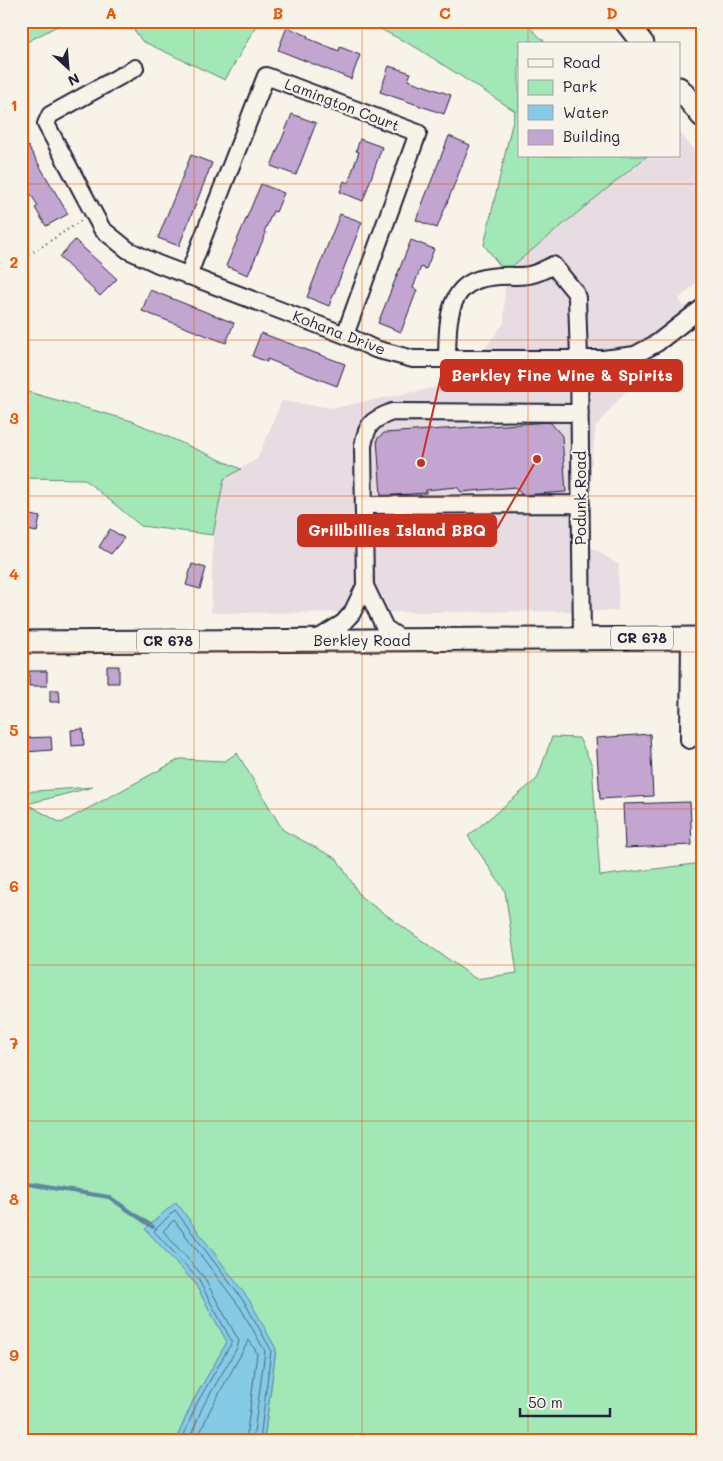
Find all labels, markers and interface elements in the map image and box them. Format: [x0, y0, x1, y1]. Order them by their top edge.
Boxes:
text: A [105, 2, 117, 23]
text: B [273, 2, 283, 23]
text: C [439, 2, 451, 23]
text: D [606, 2, 618, 23]
north arrow [42, 42, 92, 92]
legend [518, 42, 680, 158]
text: Road [563, 52, 600, 72]
text: N [65, 69, 83, 91]
street label: Lamington Court [282, 73, 403, 135]
text: Park [563, 76, 597, 96]
text: 1 [10, 94, 18, 115]
text: Water [563, 102, 609, 122]
text: Building [563, 126, 620, 146]
text: 2 [10, 251, 19, 272]
street label: Kohana Drive [290, 305, 389, 359]
callout: Berkley Fine Wine & Spirits [441, 360, 682, 391]
text: Berkley Fine Wine & Spirits [451, 364, 673, 385]
text: 3 [9, 407, 19, 428]
street label: Podunk Road [570, 451, 590, 545]
callout: Grillbillies Island BBQ [298, 515, 496, 546]
text: Grillbillies Island BBQ [308, 519, 486, 540]
text: 4 [9, 563, 19, 584]
road number: CR 678 [611, 626, 673, 650]
road number: CR 678 [137, 630, 199, 652]
street label: Berkley Road [313, 630, 411, 650]
text: 5 [9, 719, 19, 740]
text: 6 [9, 875, 19, 896]
text: 7 [10, 1032, 19, 1053]
text: 8 [9, 1188, 19, 1209]
text: 9 [9, 1344, 19, 1365]
scale bar [520, 1386, 610, 1418]
text: 50 m [528, 1392, 563, 1412]

